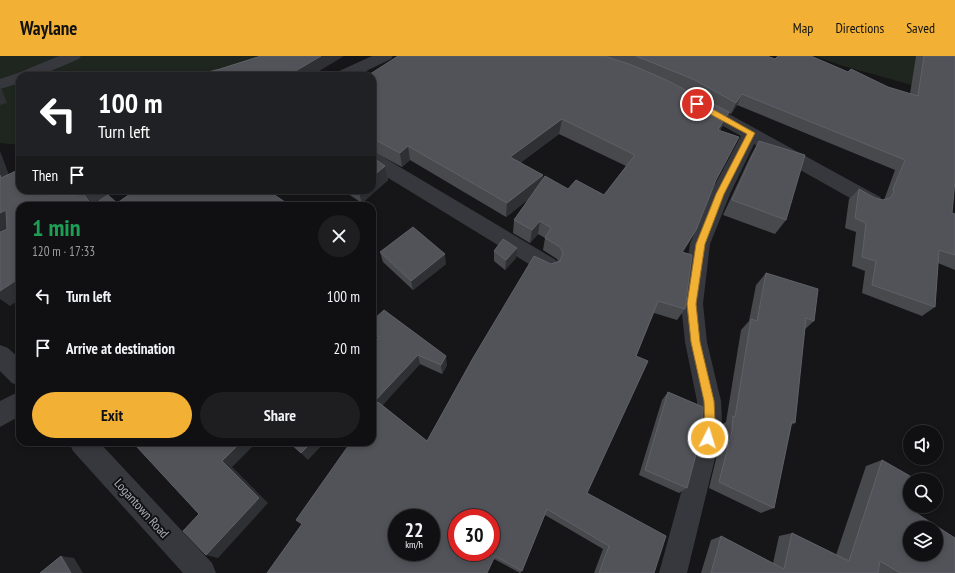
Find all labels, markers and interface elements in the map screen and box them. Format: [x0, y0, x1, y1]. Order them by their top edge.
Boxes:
text: Waylane [20, 16, 77, 40]
text: Map [793, 19, 813, 37]
text: Directions [835, 19, 884, 37]
text: Saved [906, 19, 935, 37]
text: 100 m [98, 84, 162, 121]
pin [680, 87, 714, 121]
icon: left [32, 88, 84, 140]
icon: arrive [686, 93, 708, 115]
text: Turn left [98, 120, 150, 143]
icon: arrive [66, 164, 88, 186]
text: Then [32, 166, 58, 185]
text: 1 min [32, 212, 80, 243]
button: close [318, 215, 360, 257]
text: 120 m · 17:33 [32, 243, 95, 260]
icon: left [32, 285, 54, 307]
text: Turn left [66, 287, 111, 306]
text: 100 m [327, 287, 360, 306]
icon: arrive [32, 337, 54, 359]
text: Arrive at destination [66, 339, 175, 358]
text: 20 m [334, 339, 360, 358]
button: Exit [32, 392, 192, 438]
button: Share [200, 392, 360, 438]
position arrow [687, 417, 729, 459]
map controls [903, 425, 943, 561]
button: sound [903, 425, 943, 465]
button: search [903, 473, 943, 513]
street label: Logantown Road [110, 475, 173, 542]
speed limit sign: 30 [448, 509, 500, 561]
text: 22 [404, 517, 424, 543]
button: layers [903, 521, 943, 561]
text: km/h [405, 538, 423, 551]

